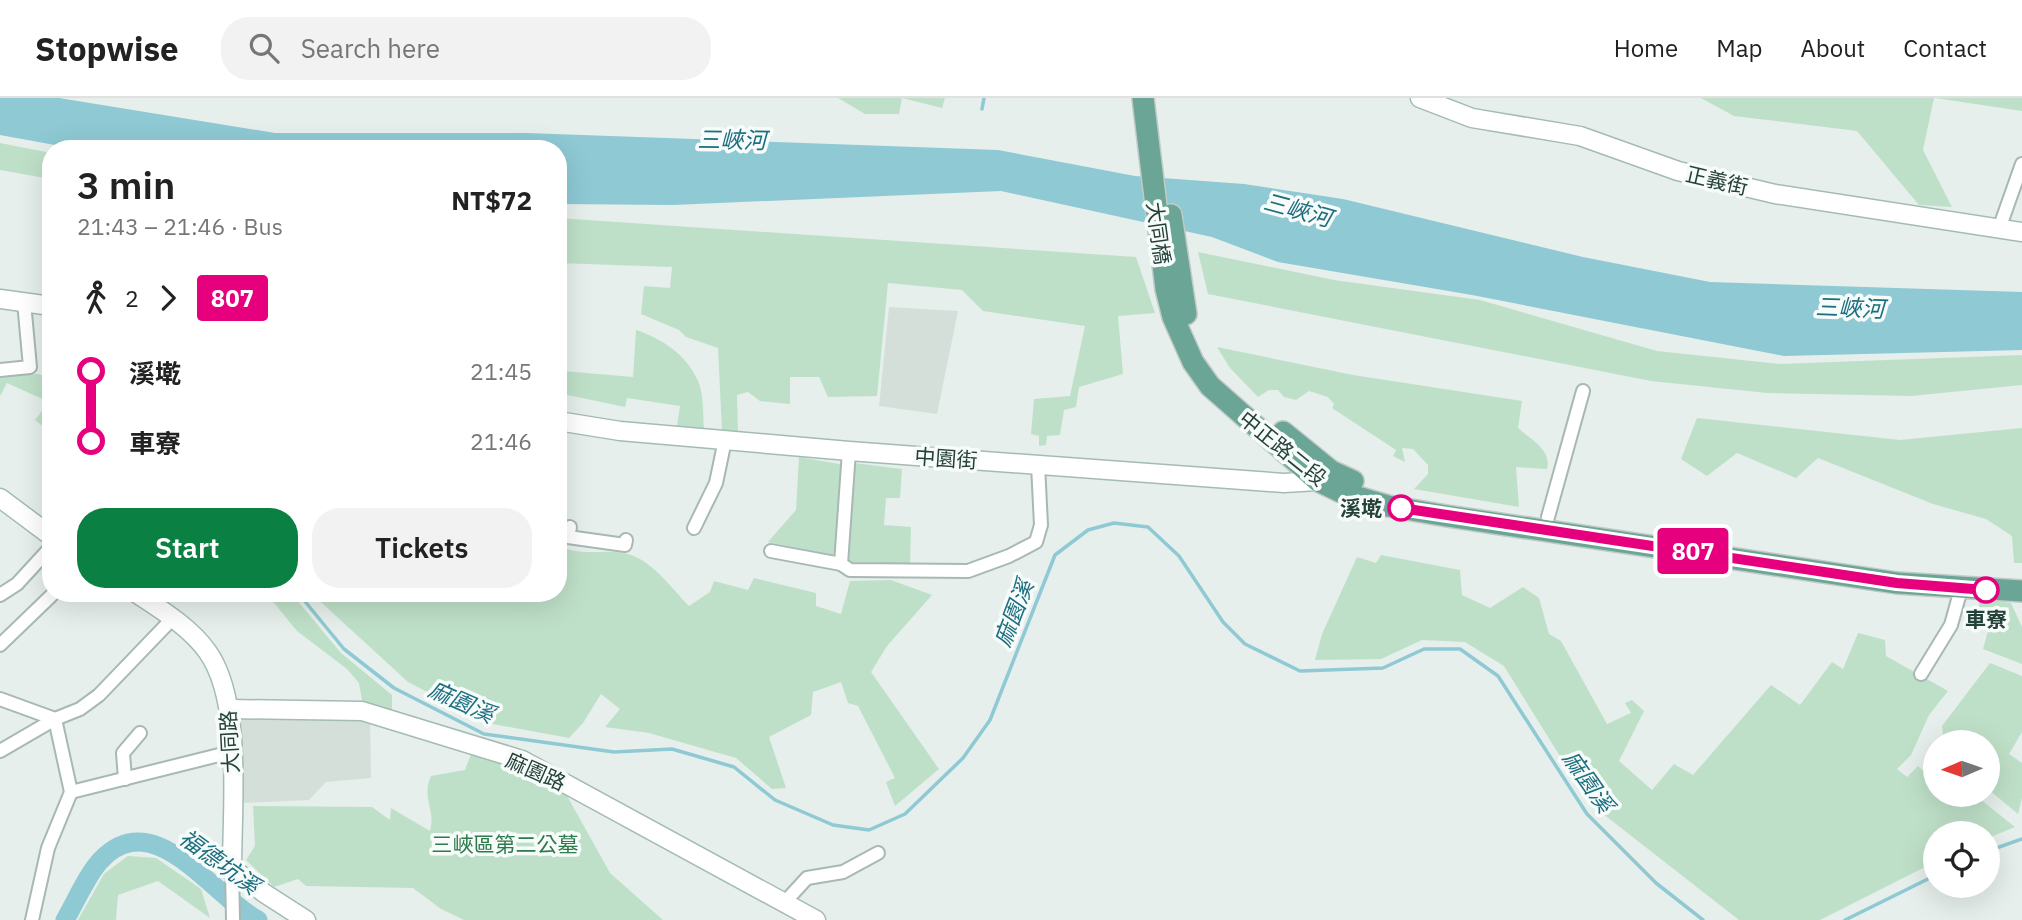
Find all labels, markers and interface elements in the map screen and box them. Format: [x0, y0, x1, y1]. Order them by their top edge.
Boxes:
search box [221, 17, 711, 80]
text: Stopwise [35, 27, 179, 70]
icon: search [245, 29, 283, 67]
text: Search here [301, 31, 440, 65]
text: Home [1614, 32, 1678, 64]
text: Map [1716, 32, 1762, 64]
text: About [1800, 32, 1865, 64]
text: Contact [1903, 32, 1987, 64]
water label: 三峽河 [697, 123, 771, 155]
street label: 正義街 [1683, 159, 1751, 201]
text: 3 min [77, 160, 175, 209]
text: NT$72 [451, 183, 532, 217]
water label: 三峽河 [1261, 186, 1339, 233]
street label: 大同橋 [1141, 200, 1177, 266]
text: 21:43 – 21:46 · Bus [77, 211, 283, 241]
icon: walk [77, 279, 115, 317]
icon: forward [149, 279, 187, 317]
text: 807 [211, 282, 254, 314]
text: 2 [125, 283, 139, 313]
water label: 三峽河 [1815, 291, 1889, 323]
text: 溪墘 [129, 356, 181, 390]
text: 21:45 [470, 356, 532, 386]
street label: 中正路二段 [1233, 404, 1333, 492]
text: 車寮 [129, 426, 181, 460]
text: 21:46 [470, 426, 532, 456]
street label: 中園街 [914, 442, 978, 474]
place label: 溪墘 [1340, 494, 1382, 522]
marker: 溪墘 [1388, 495, 1414, 521]
button: Start [77, 508, 298, 588]
button: Tickets [312, 508, 532, 588]
line badge: 807 [1653, 528, 1733, 574]
text: 807 [1671, 535, 1715, 567]
water label: 麻園溪 [987, 573, 1040, 651]
marker: 車寮 [1973, 577, 1999, 603]
place label: 車寮 [1965, 605, 2007, 633]
water label: 麻園溪 [424, 673, 502, 730]
street label: 大同路 [213, 710, 245, 774]
north arrow [1923, 730, 2000, 807]
map controls [1923, 730, 2000, 898]
water label: 麻園溪 [1557, 744, 1623, 820]
street label: 麻園路 [502, 745, 570, 797]
button: locate [1923, 821, 2000, 898]
water label: 福德坑溪 [174, 822, 268, 902]
park label: 三峽區第二公墓 [432, 830, 579, 858]

